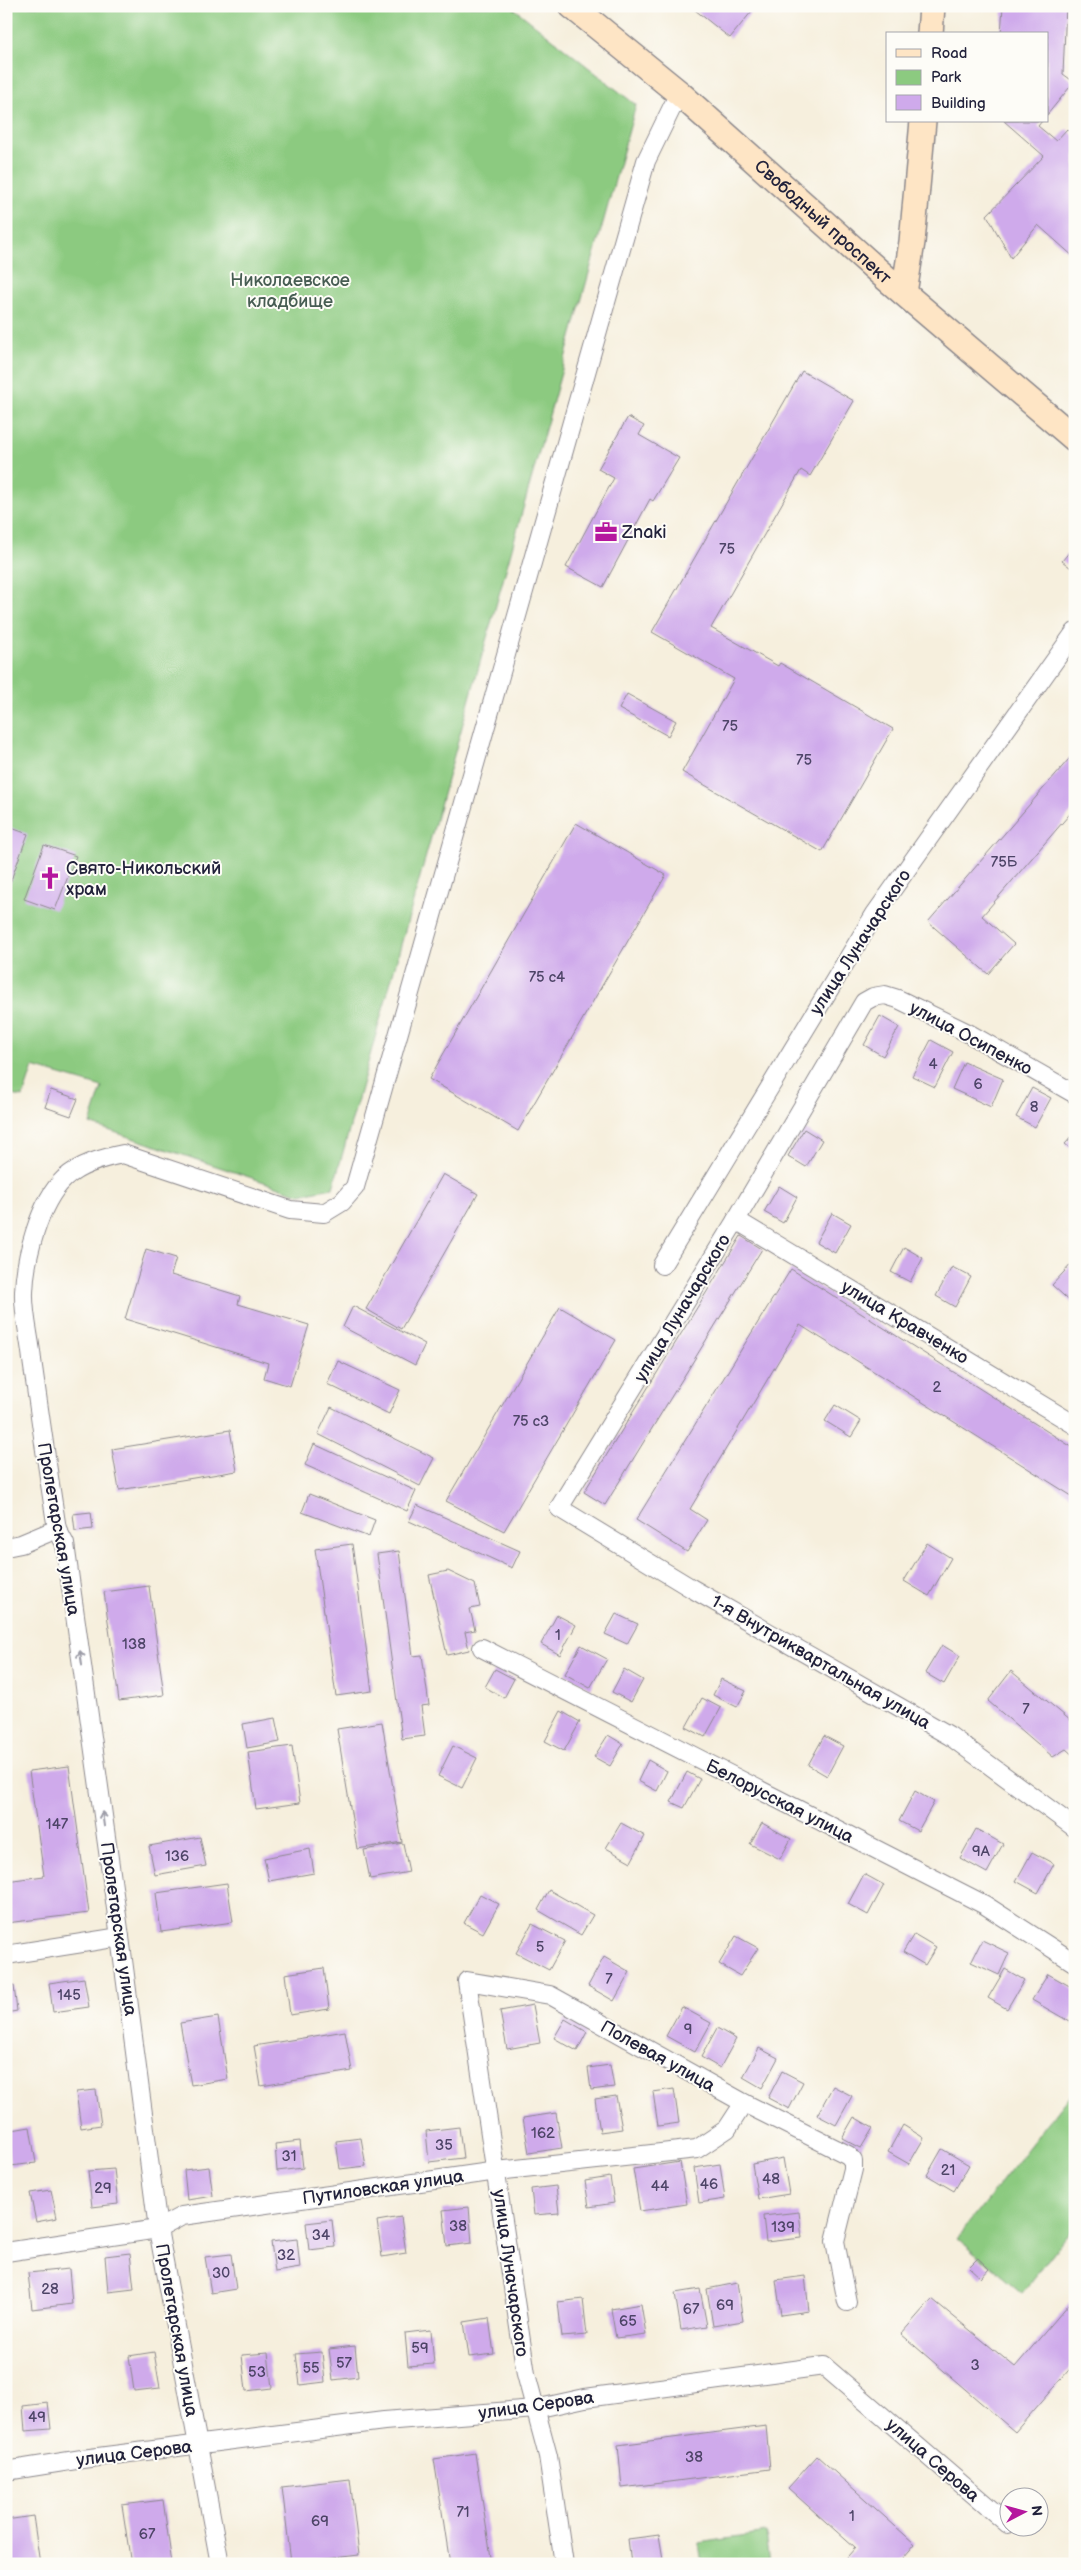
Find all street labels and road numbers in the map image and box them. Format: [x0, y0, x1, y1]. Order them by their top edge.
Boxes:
street label: Свободный проспект [750, 155, 896, 289]
street label: улица Луначарского [806, 866, 915, 1019]
street label: улица Осипенко [906, 997, 1036, 1080]
street label: улица Луначарского [630, 1230, 735, 1386]
street label: улица Кравченко [837, 1276, 972, 1369]
street label: Пролетарская улица [33, 1441, 84, 1618]
street label: 1-я Внутриквартальная улица [707, 1591, 934, 1734]
street label: Белорусская улица [702, 1755, 857, 1848]
street label: Пролетарская улица [96, 1841, 141, 2018]
street label: Полевая улица [597, 2016, 719, 2097]
street label: Путиловская улица [301, 2166, 465, 2209]
street label: улица Луначарского [488, 2188, 533, 2358]
street label: Пролетарская улица [151, 2242, 202, 2419]
street label: улица Серова [477, 2387, 596, 2424]
street label: улица Серова [882, 2414, 984, 2507]
street label: улица Серова [75, 2436, 194, 2471]

